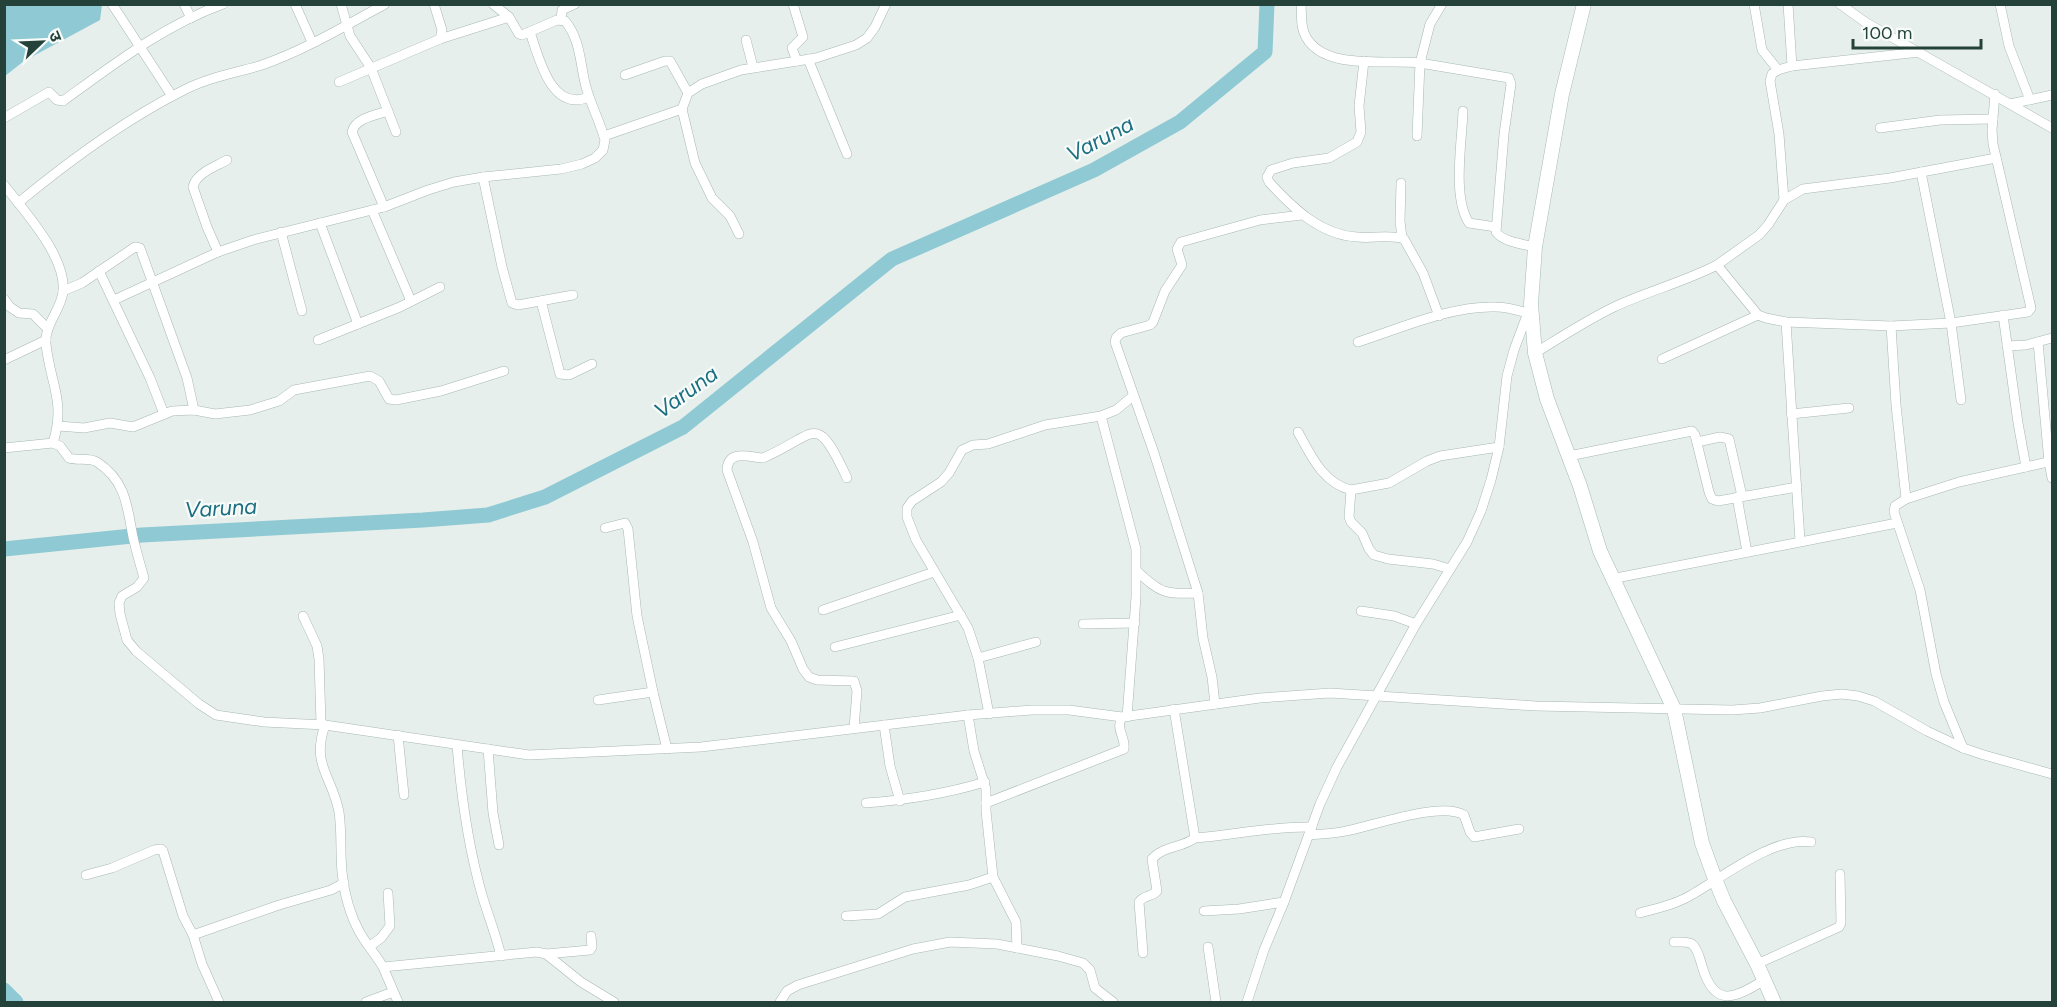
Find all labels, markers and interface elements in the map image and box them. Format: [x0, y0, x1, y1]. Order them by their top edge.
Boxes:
north arrow [12, 12, 72, 72]
scale bar [1853, 12, 1980, 50]
text: 100 m [1862, 22, 1912, 44]
text: उ [45, 28, 66, 45]
water label: Varuna [1062, 110, 1138, 168]
water label: Varuna [649, 360, 723, 424]
water label: Varuna [184, 493, 258, 523]

